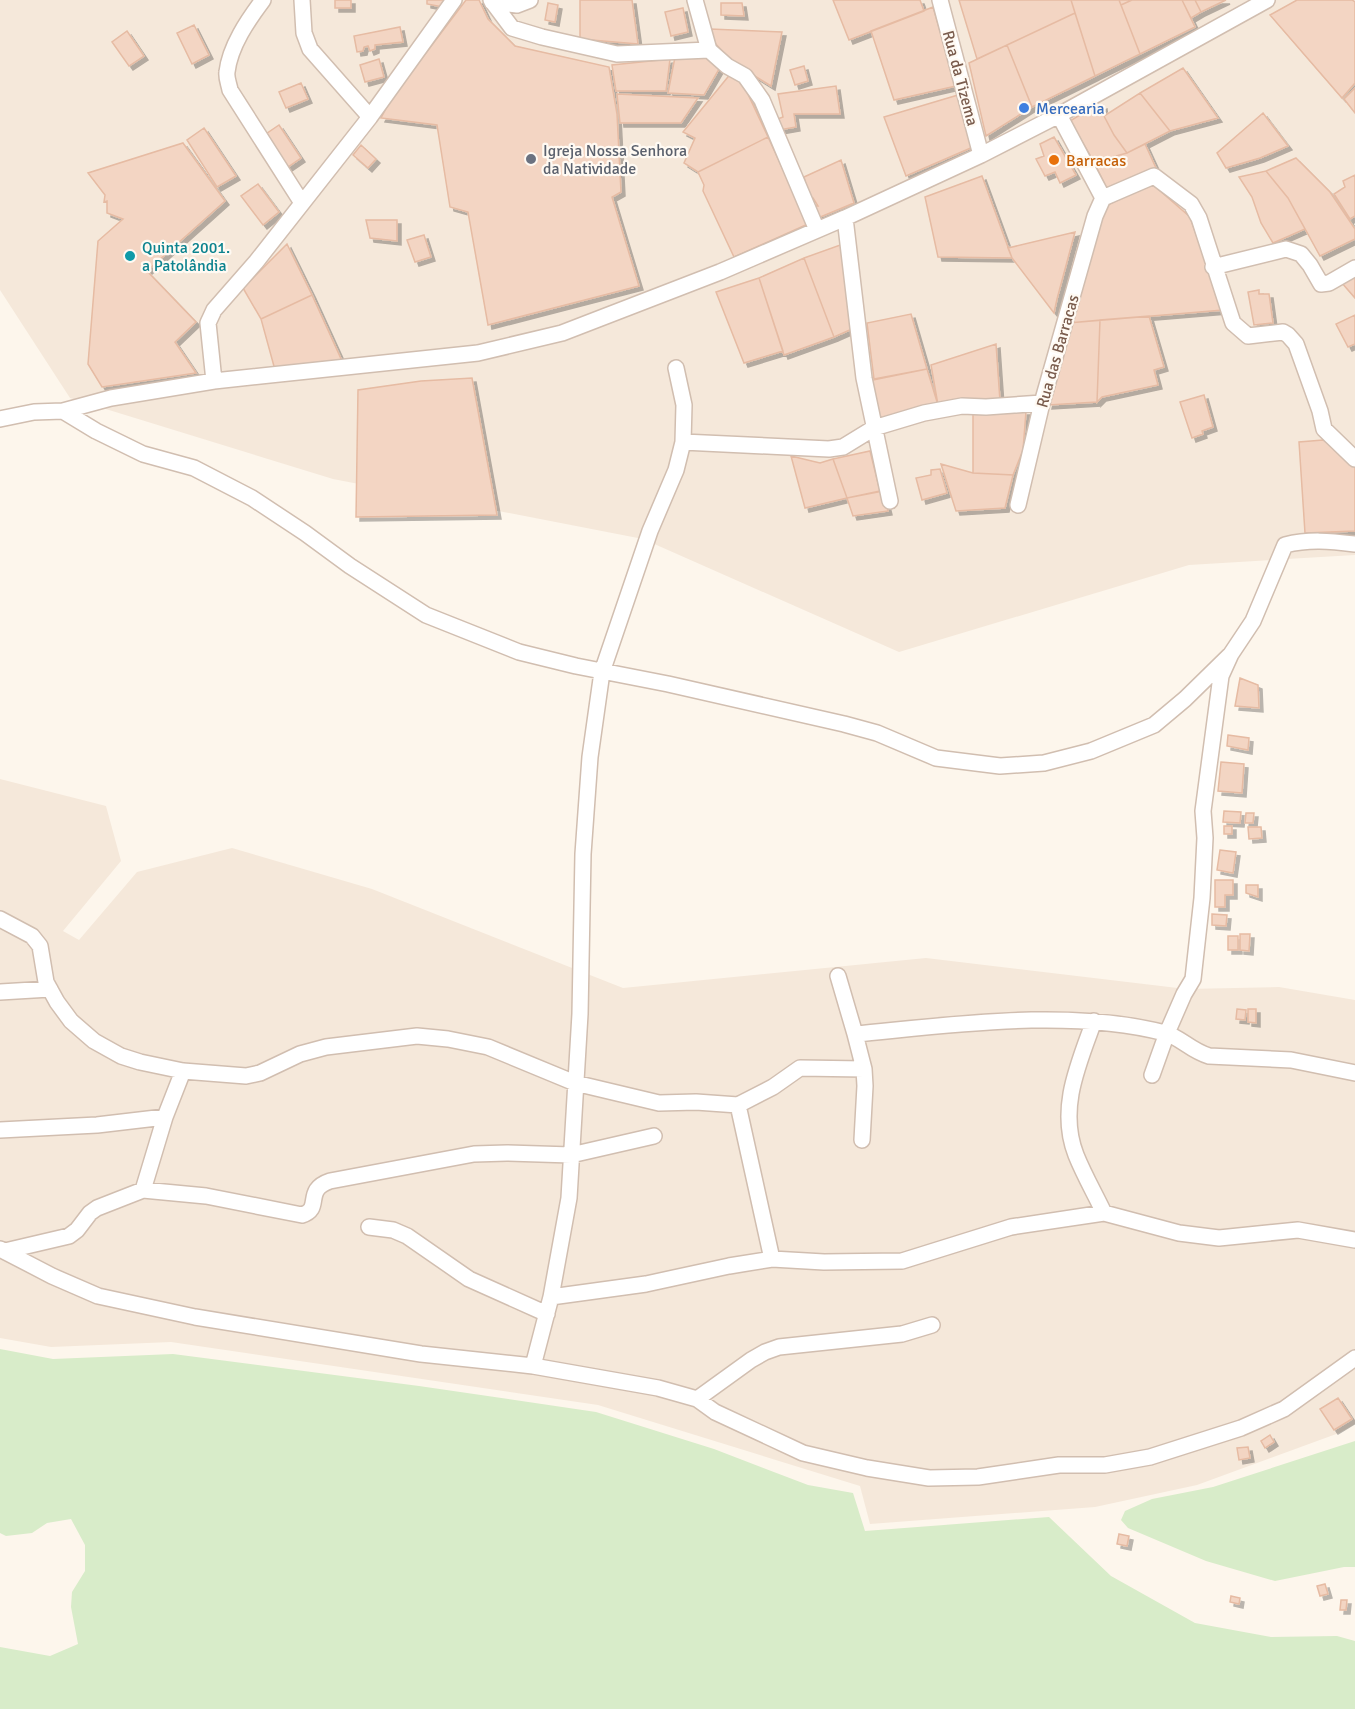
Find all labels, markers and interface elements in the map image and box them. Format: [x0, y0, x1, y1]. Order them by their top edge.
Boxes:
street label: Rua da Tizema [938, 28, 982, 128]
place label: Mercearia [1036, 99, 1105, 119]
marker: Mercearia [1017, 101, 1031, 115]
place label: Igreja Nossa Senhora da Natividade [543, 141, 687, 179]
place label: Barracas [1066, 151, 1126, 171]
marker: Igreja Nossa Senhora da Natividade [524, 152, 538, 166]
marker: Barracas [1047, 153, 1061, 167]
place label: Quinta 2001. a Patolândia [142, 238, 230, 276]
marker: Quinta 2001. a Patolândia [123, 249, 137, 263]
street label: Rua das Barracas [1032, 292, 1084, 410]

